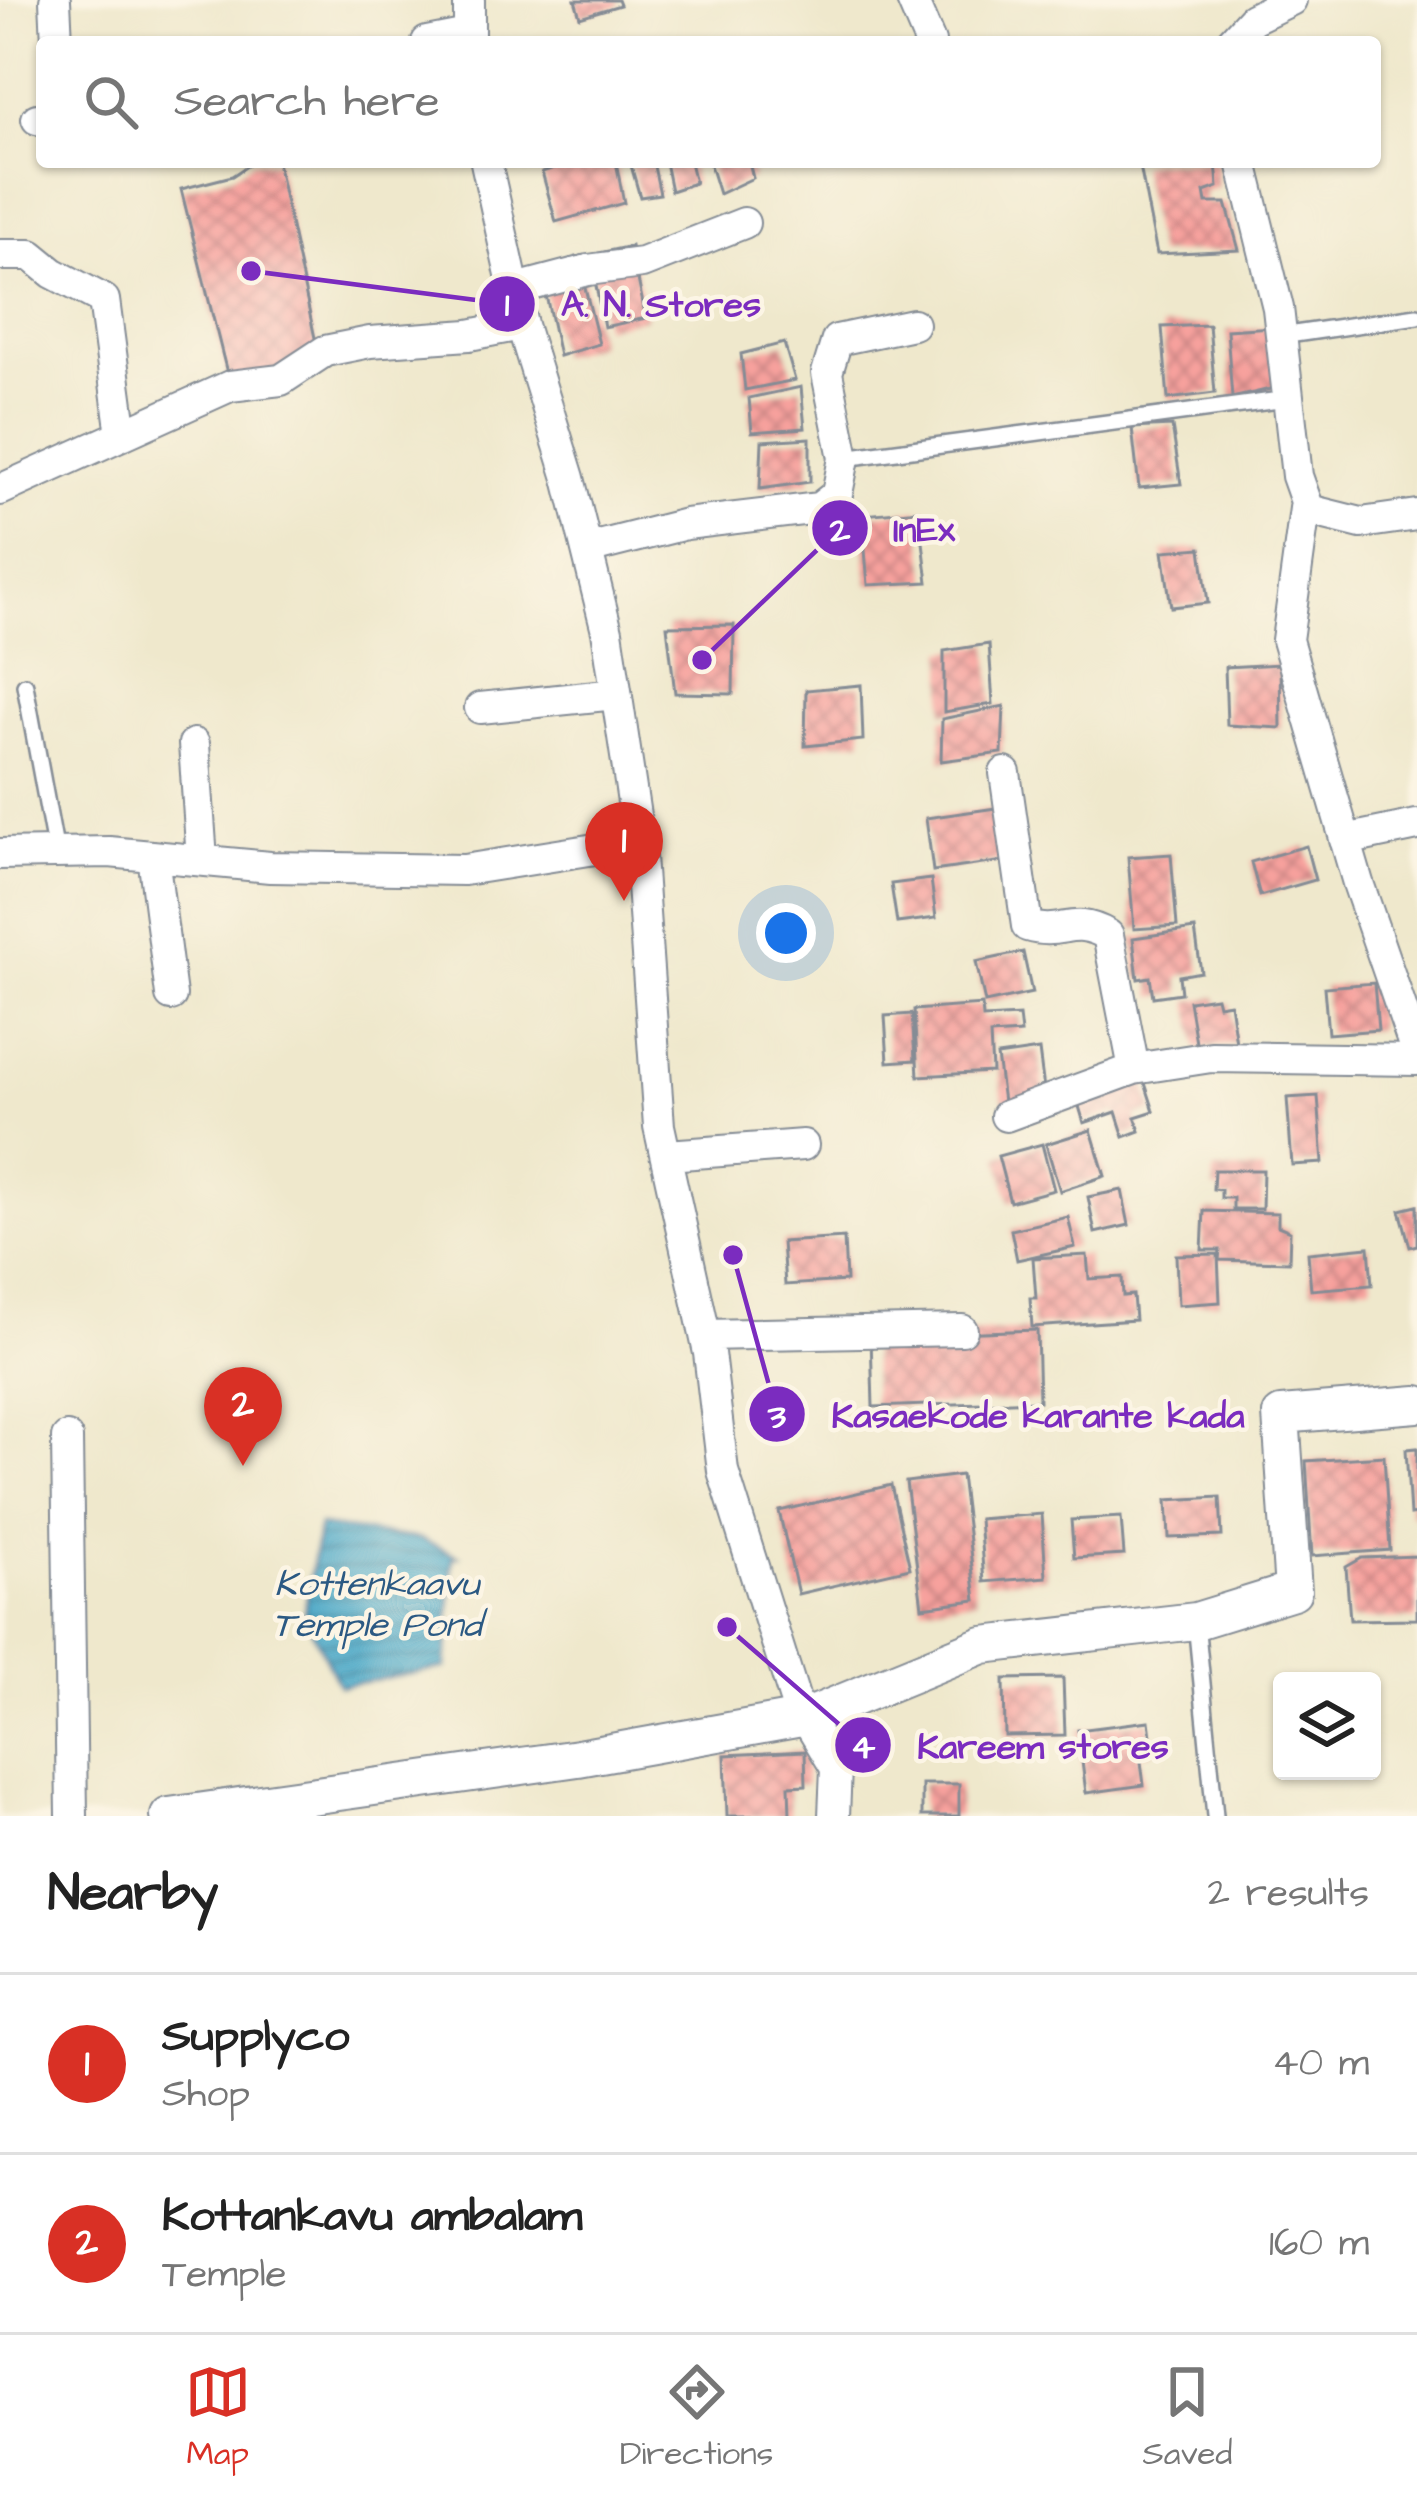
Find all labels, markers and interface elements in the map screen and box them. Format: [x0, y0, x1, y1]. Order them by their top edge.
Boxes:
search box [36, 36, 1381, 168]
icon: search [78, 69, 144, 135]
text: Search here [174, 71, 440, 133]
callout: A. N. Stores [477, 268, 785, 340]
text: 1 [505, 280, 510, 331]
text: A. N. Stores [561, 280, 761, 331]
callout: InEx [810, 492, 979, 564]
text: 2 [829, 505, 851, 556]
text: InEx [893, 505, 956, 556]
pin: 1 [585, 802, 663, 901]
your location [756, 903, 816, 963]
pin: 2 [204, 1367, 282, 1466]
callout: Kasaekode karante kada [747, 1378, 1268, 1450]
text: 3 [767, 1391, 787, 1442]
text: Kasaekode karante kada [832, 1391, 1245, 1442]
water label: Kottenkaavu Temple Pond [272, 1559, 488, 1651]
map controls [1273, 1672, 1381, 1780]
button: layers [1273, 1672, 1381, 1780]
callout: Kareem stores [833, 1709, 1192, 1781]
text: 4 [851, 1722, 876, 1773]
text: Kareem stores [917, 1722, 1169, 1773]
text: Nearby [48, 1859, 218, 1930]
text: 2 results [1208, 1867, 1369, 1921]
text: Supplyco [162, 2006, 349, 2068]
text: 1 [85, 2037, 90, 2091]
text: 40 m [1272, 2037, 1369, 2091]
text: Shop [162, 2068, 250, 2122]
text: Kottankavu ambalam [162, 2186, 582, 2248]
text: 2 [76, 2217, 98, 2271]
text: 160 m [1269, 2217, 1369, 2271]
text: Temple [162, 2248, 287, 2302]
tab: Map [185, 2359, 251, 2477]
tab: Directions [620, 2359, 773, 2477]
tab: Saved [1142, 2359, 1232, 2477]

